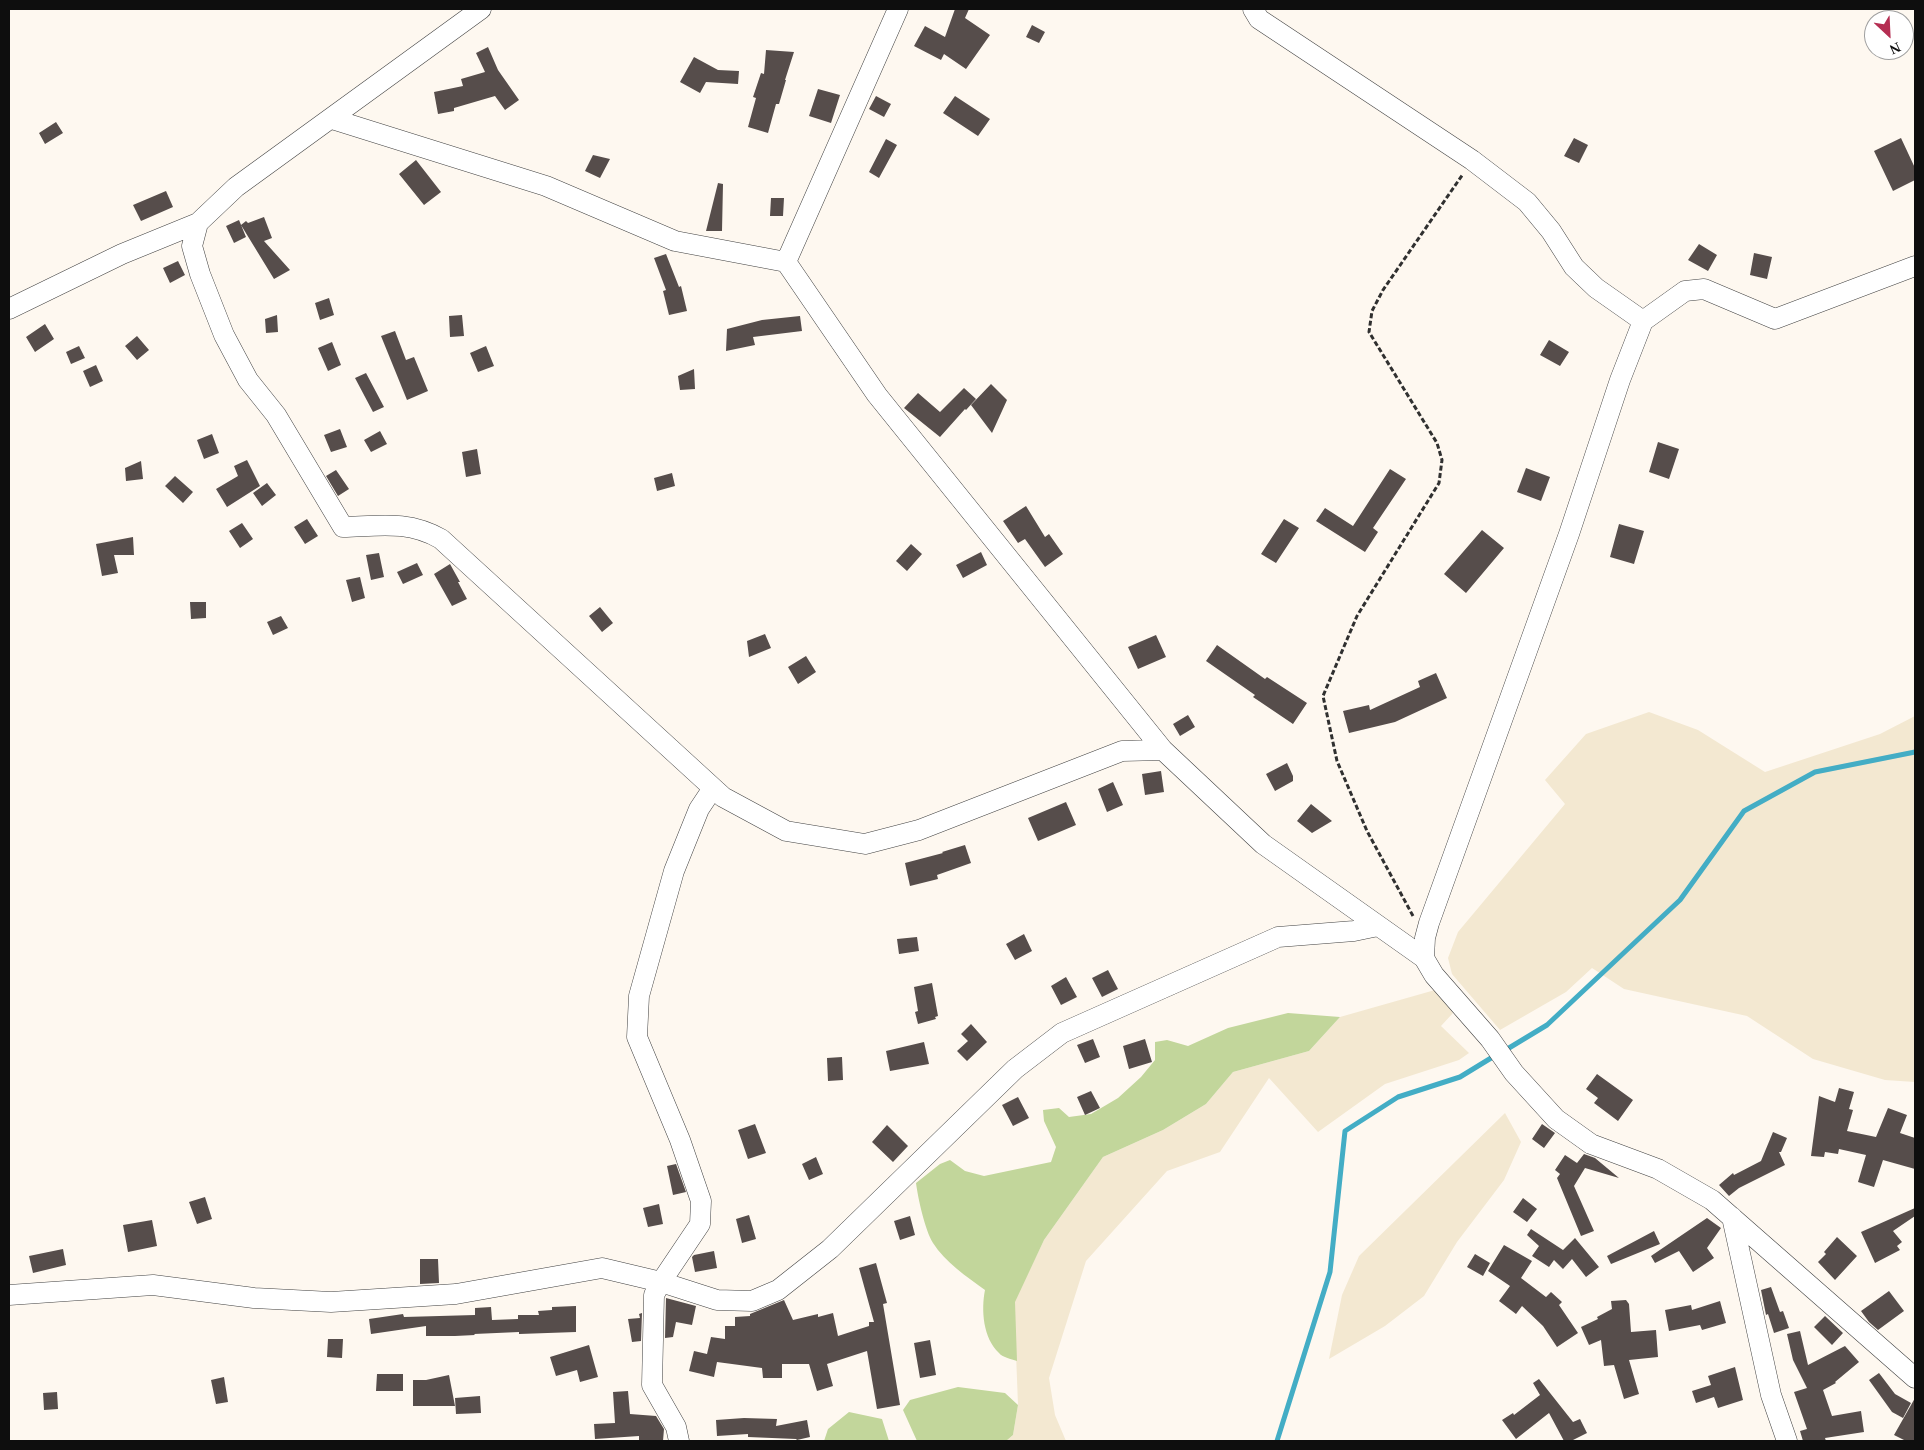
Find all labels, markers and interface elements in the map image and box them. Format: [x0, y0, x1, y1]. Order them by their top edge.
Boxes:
north arrow [1864, 10, 1914, 60]
text: N [1887, 39, 1903, 57]

